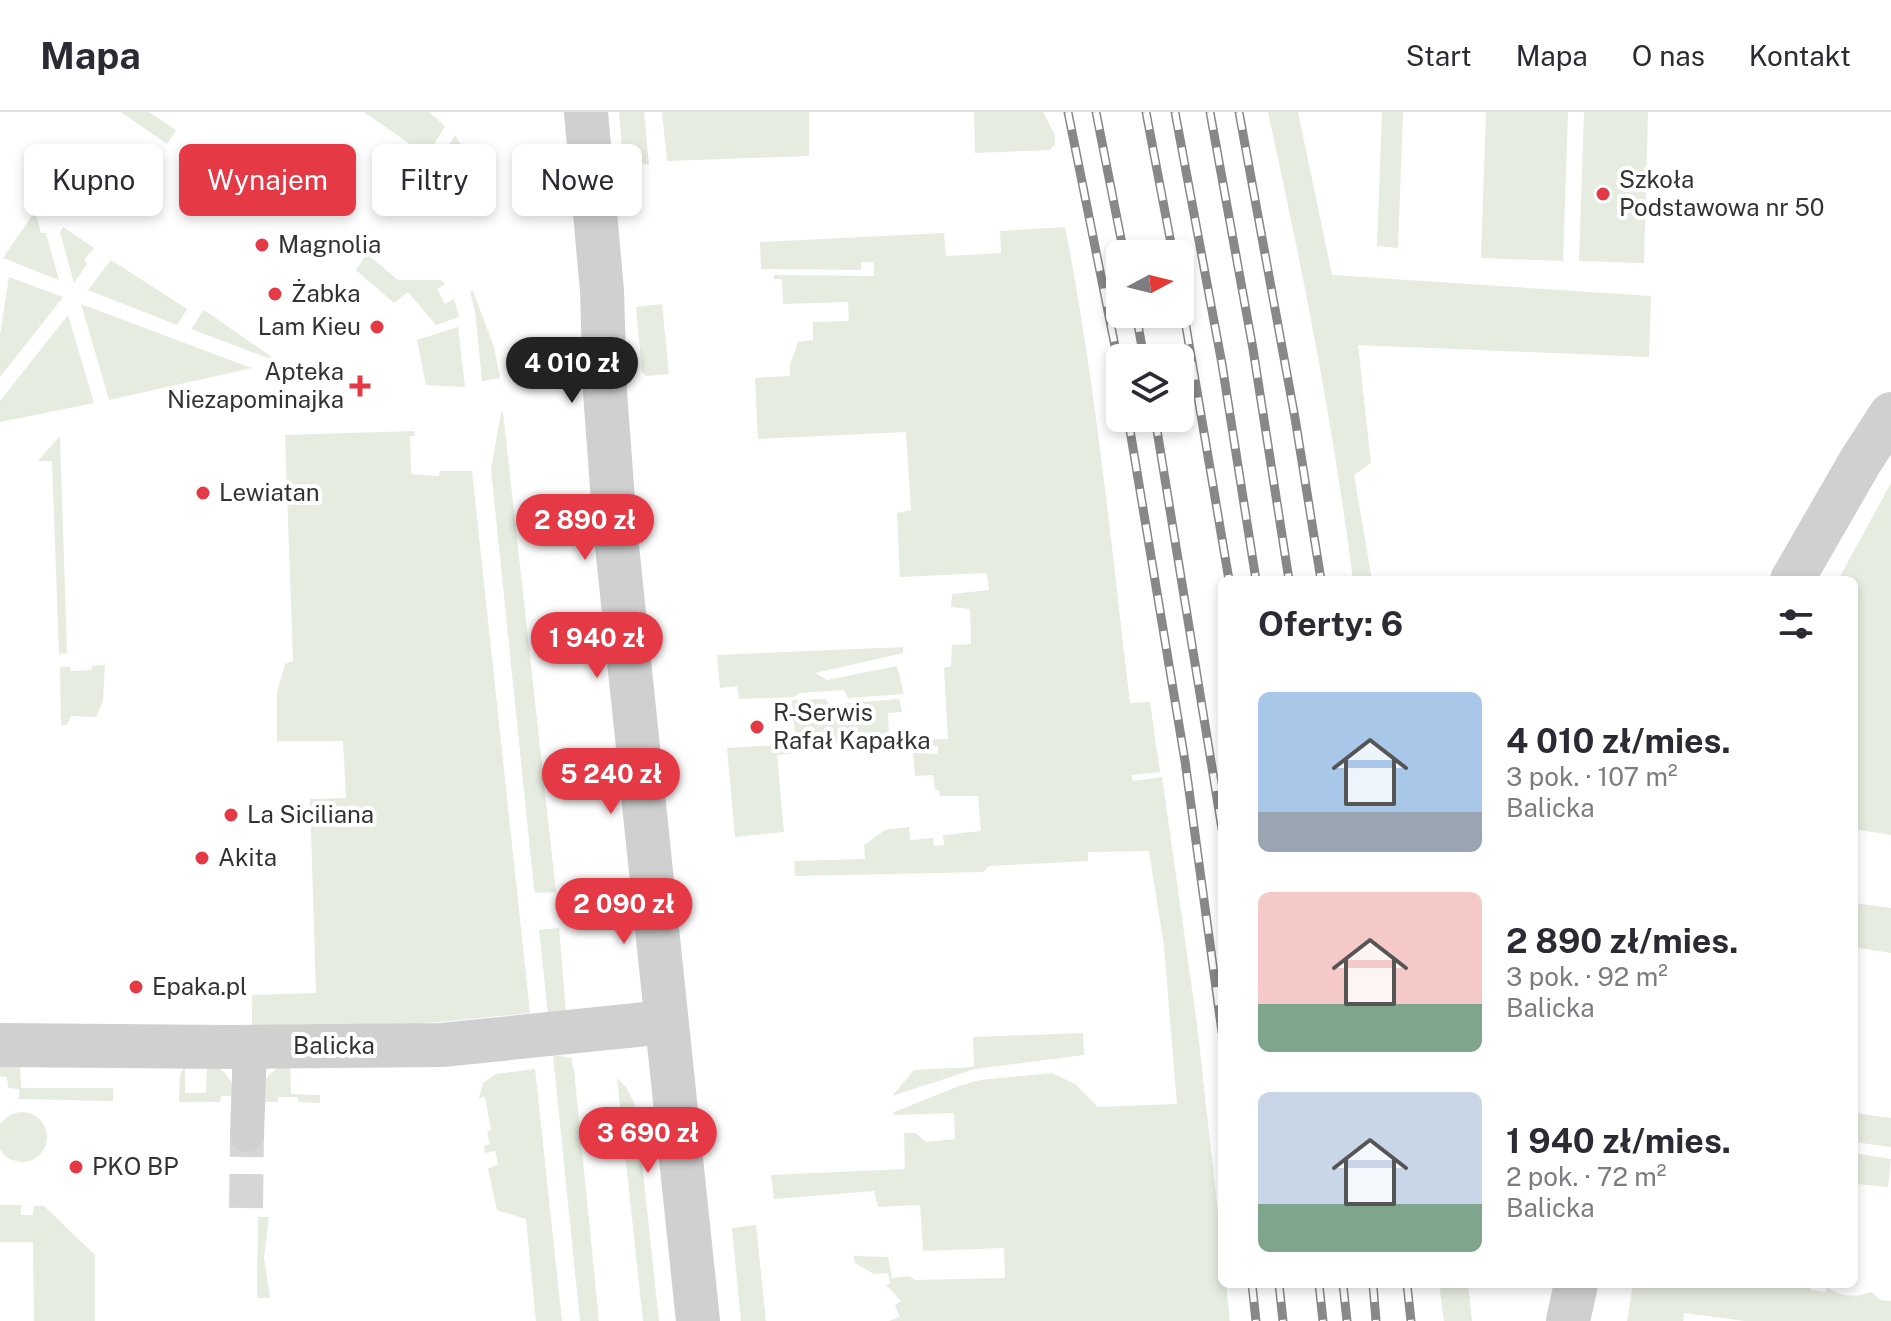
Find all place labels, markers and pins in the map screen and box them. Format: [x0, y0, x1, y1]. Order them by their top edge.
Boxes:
place label: Szkoła Podstawowa nr 50 [1619, 165, 1825, 221]
marker: Szkoła Podstawowa nr 50 [1594, 185, 1612, 203]
place label: Magnolia [278, 230, 381, 258]
marker: Magnolia [253, 236, 271, 254]
place label: Żabka [291, 279, 360, 307]
marker: Żabka [266, 285, 284, 303]
place label: Lam Kieu [258, 312, 361, 340]
marker: Lam Kieu [368, 318, 386, 336]
pin: 4 010 zł [489, 337, 655, 405]
place label: Apteka Niezapominajka [167, 357, 344, 413]
marker: Apteka Niezapominajka [351, 377, 369, 395]
place label: Lewiatan [219, 478, 320, 506]
marker: Lewiatan [194, 484, 212, 502]
pin: 2 890 zł [502, 494, 668, 562]
pin: 1 940 zł [514, 612, 680, 680]
place label: R-Serwis Rafał Kapałka [773, 698, 931, 754]
marker: R-Serwis Rafał Kapałka [748, 718, 766, 736]
pin: 5 240 zł [528, 748, 694, 816]
place label: La Siciliana [247, 800, 374, 828]
marker: La Siciliana [222, 806, 240, 824]
place label: Akita [218, 843, 277, 871]
marker: Akita [193, 849, 211, 867]
pin: 2 090 zł [541, 878, 707, 946]
place label: Epaka.pl [152, 972, 247, 1000]
marker: Epaka.pl [127, 978, 145, 996]
pin: 3 690 zł [565, 1107, 731, 1175]
place label: PKO BP [92, 1152, 179, 1180]
marker: PKO BP [67, 1158, 85, 1176]

